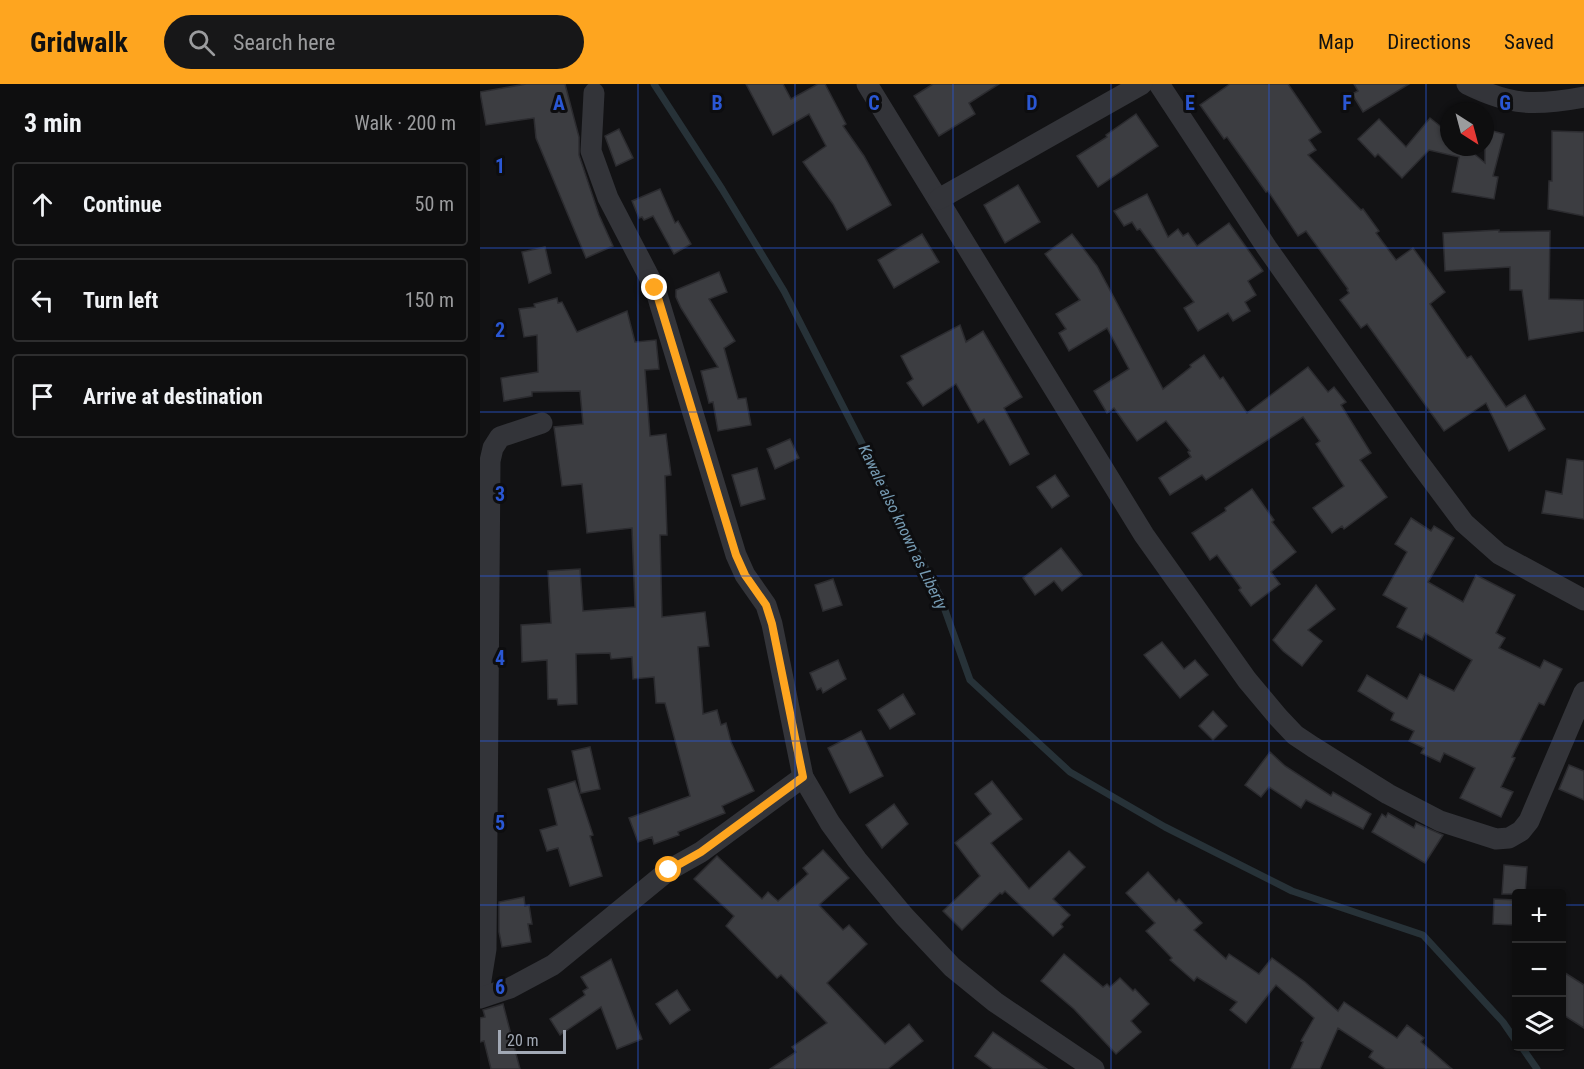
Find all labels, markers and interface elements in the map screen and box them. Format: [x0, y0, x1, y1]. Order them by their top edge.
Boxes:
search box [164, 15, 584, 69]
text: Gridwalk [30, 26, 128, 59]
icon: search [185, 26, 218, 59]
text: Search here [233, 30, 335, 55]
text: Map [1318, 30, 1354, 54]
text: Directions [1387, 30, 1471, 54]
text: Saved [1504, 30, 1554, 54]
text: A [553, 91, 565, 115]
text: B [711, 91, 723, 115]
text: C [868, 91, 880, 115]
text: D [1026, 91, 1038, 115]
text: E [1185, 91, 1195, 115]
text: F [1342, 91, 1352, 115]
text: G [1499, 91, 1511, 115]
north arrow [1440, 102, 1494, 156]
text: 3 min [24, 108, 82, 138]
text: Walk · 200 m [355, 111, 456, 135]
text: 1 [495, 154, 505, 178]
icon: ahead [26, 188, 59, 221]
text: Continue [83, 192, 162, 217]
text: 50 m [415, 192, 454, 216]
route end [641, 274, 667, 300]
icon: left [26, 284, 59, 317]
text: Turn left [83, 288, 158, 313]
text: 150 m [405, 288, 454, 312]
text: 2 [495, 318, 505, 342]
icon: arrive [26, 380, 59, 413]
text: Arrive at destination [83, 384, 263, 409]
water label: Kawale also known as Liberty [855, 441, 951, 613]
text: 3 [495, 482, 505, 506]
text: 4 [495, 646, 505, 670]
text: 5 [495, 811, 505, 835]
route start [655, 856, 681, 882]
map controls [1512, 889, 1566, 1051]
button: + [1512, 889, 1566, 943]
button: − [1512, 943, 1566, 997]
text: 6 [495, 975, 505, 999]
button: layers [1512, 997, 1566, 1051]
scale bar [498, 1027, 566, 1054]
text: 20 m [507, 1031, 539, 1050]

